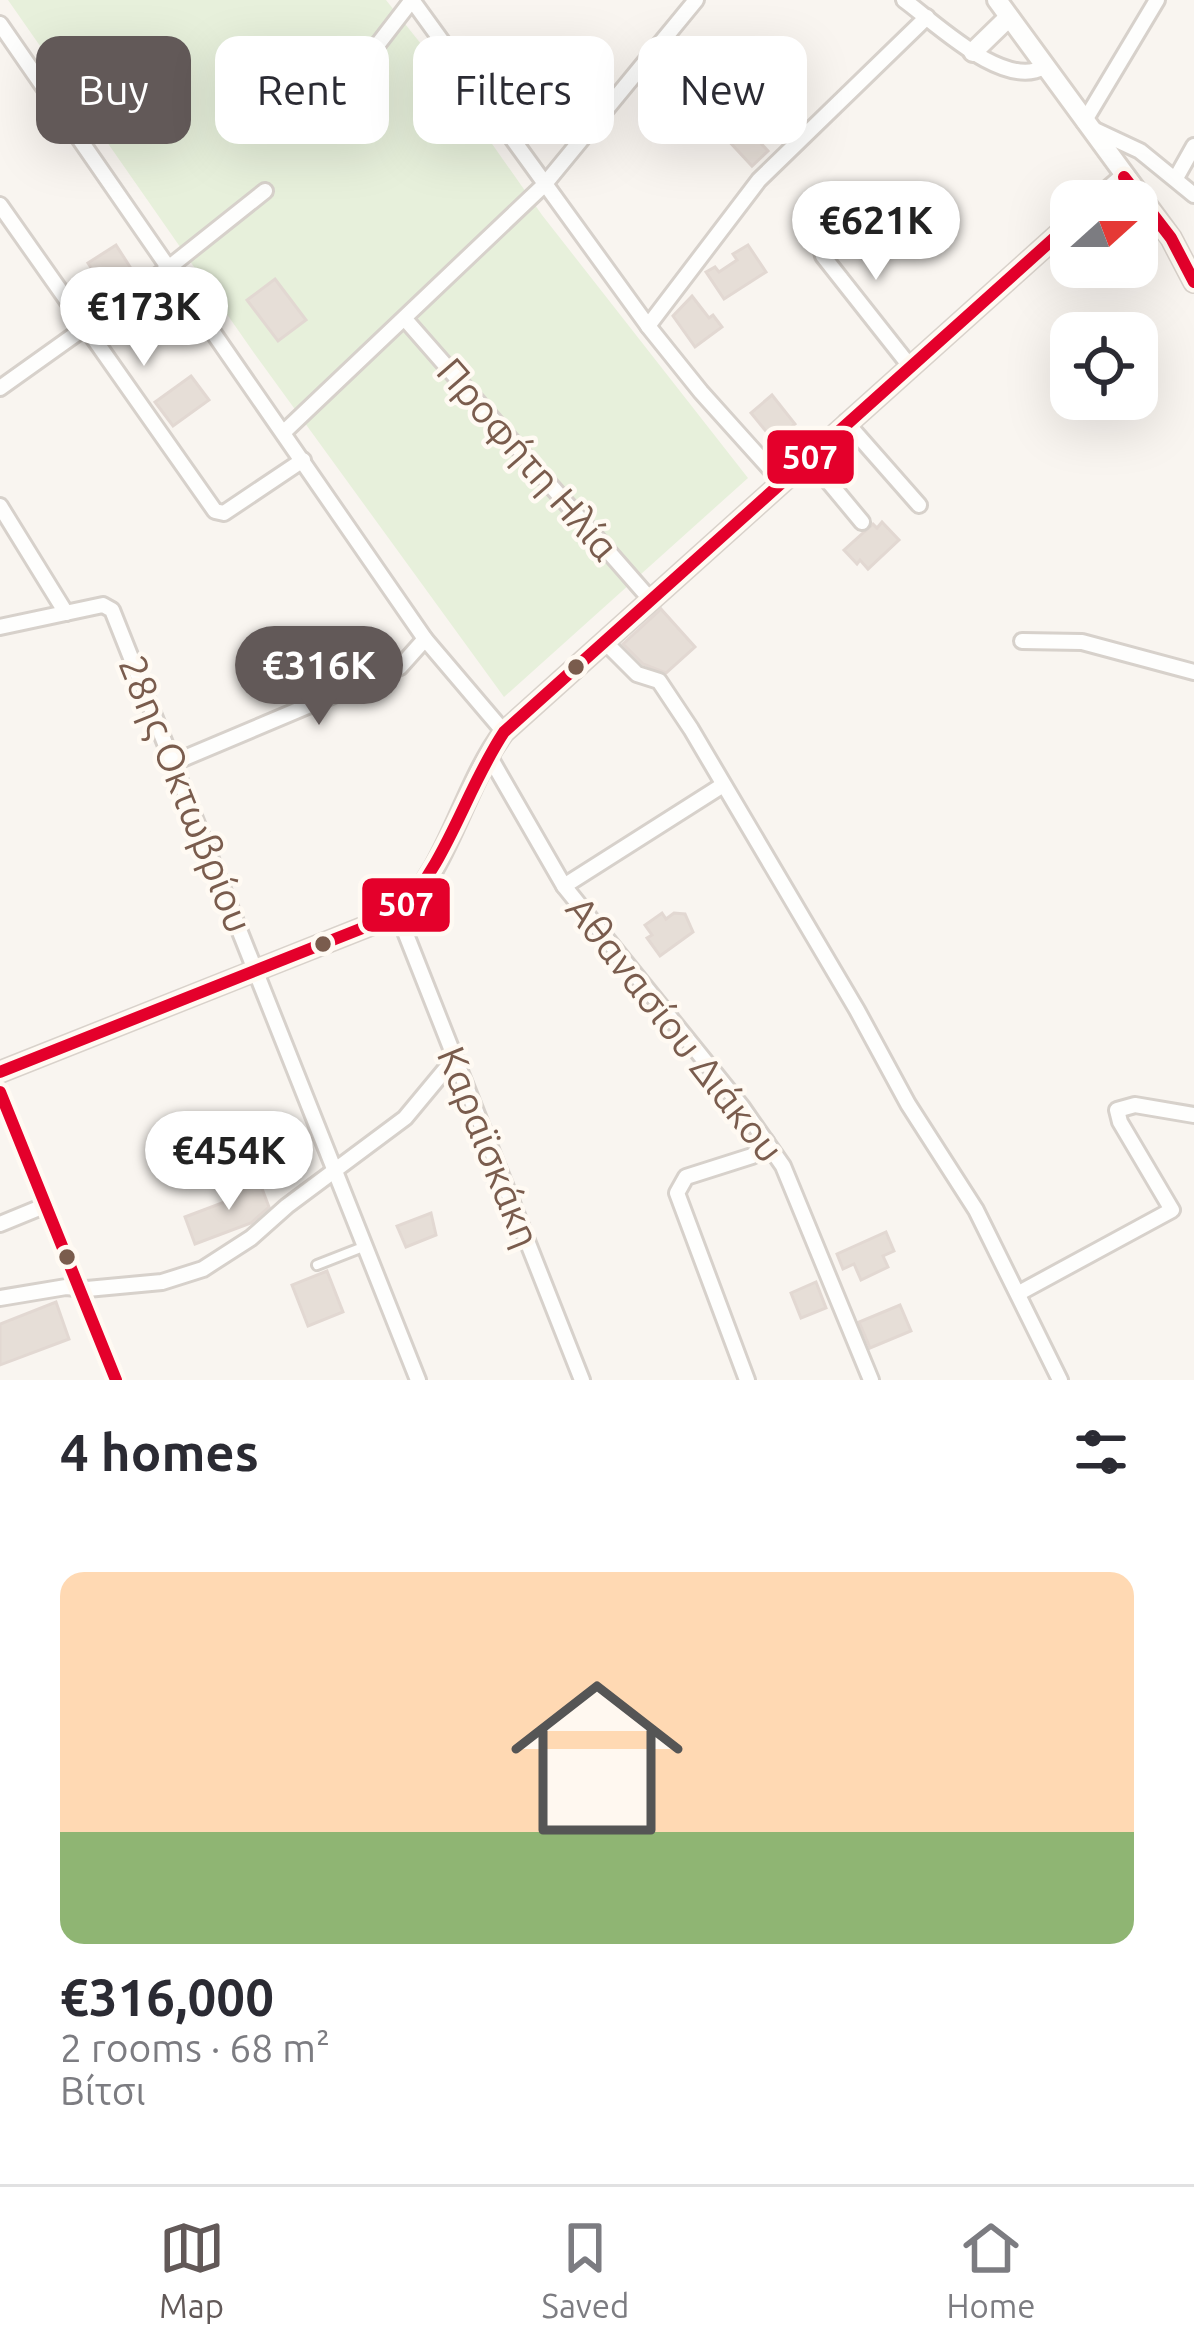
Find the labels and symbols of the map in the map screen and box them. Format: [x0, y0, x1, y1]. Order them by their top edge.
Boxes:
north arrow [1050, 180, 1158, 288]
pin: €621K [792, 181, 960, 283]
pin: €173K [60, 267, 228, 369]
street label: Προφήτη Ηλία [429, 349, 628, 568]
line badge: 507 [765, 428, 856, 486]
text: 507 [782, 438, 838, 475]
pin: €316K [235, 626, 403, 728]
street label: 28ης Οκτωβρίου [110, 649, 262, 939]
unlabelled marker [565, 656, 587, 678]
line badge: 507 [360, 876, 452, 934]
text: 507 [378, 885, 434, 922]
street label: Αθανασίου Διάκου [559, 888, 792, 1170]
unlabelled marker [312, 933, 334, 955]
street label: Καραϊσκάκη [430, 1040, 549, 1253]
pin: €454K [145, 1111, 313, 1213]
unlabelled marker [56, 1246, 78, 1268]

